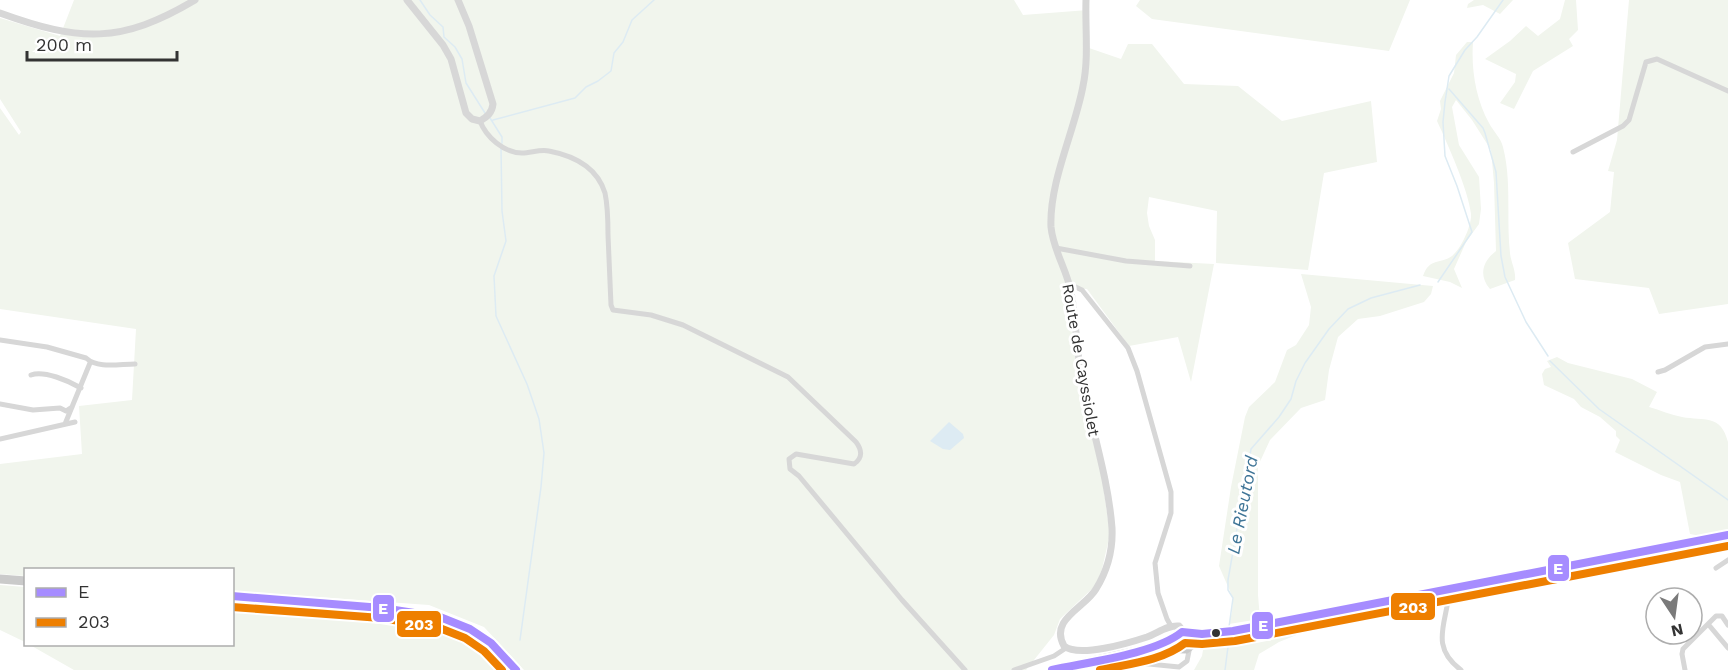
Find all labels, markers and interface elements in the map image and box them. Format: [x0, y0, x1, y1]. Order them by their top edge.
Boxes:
scale bar [27, 24, 177, 62]
text: 200 m [36, 34, 92, 55]
street label: Route de Cayssiolet [1058, 282, 1104, 438]
water label: Le Rieutord [1222, 453, 1262, 556]
line badge: E [1547, 554, 1570, 582]
text: E [1553, 559, 1563, 578]
legend [24, 568, 234, 646]
text: E [78, 581, 89, 602]
north arrow [1644, 586, 1704, 646]
line badge: 203 [1390, 592, 1436, 621]
line badge: E [372, 594, 395, 623]
text: 203 [1398, 598, 1428, 617]
text: E [378, 599, 388, 618]
line badge: 203 [396, 610, 442, 638]
text: 203 [78, 611, 110, 632]
line badge: E [1251, 611, 1274, 640]
text: 203 [404, 615, 434, 634]
text: E [1258, 616, 1268, 635]
text: N [1669, 620, 1685, 641]
unlabelled marker [1210, 627, 1222, 639]

